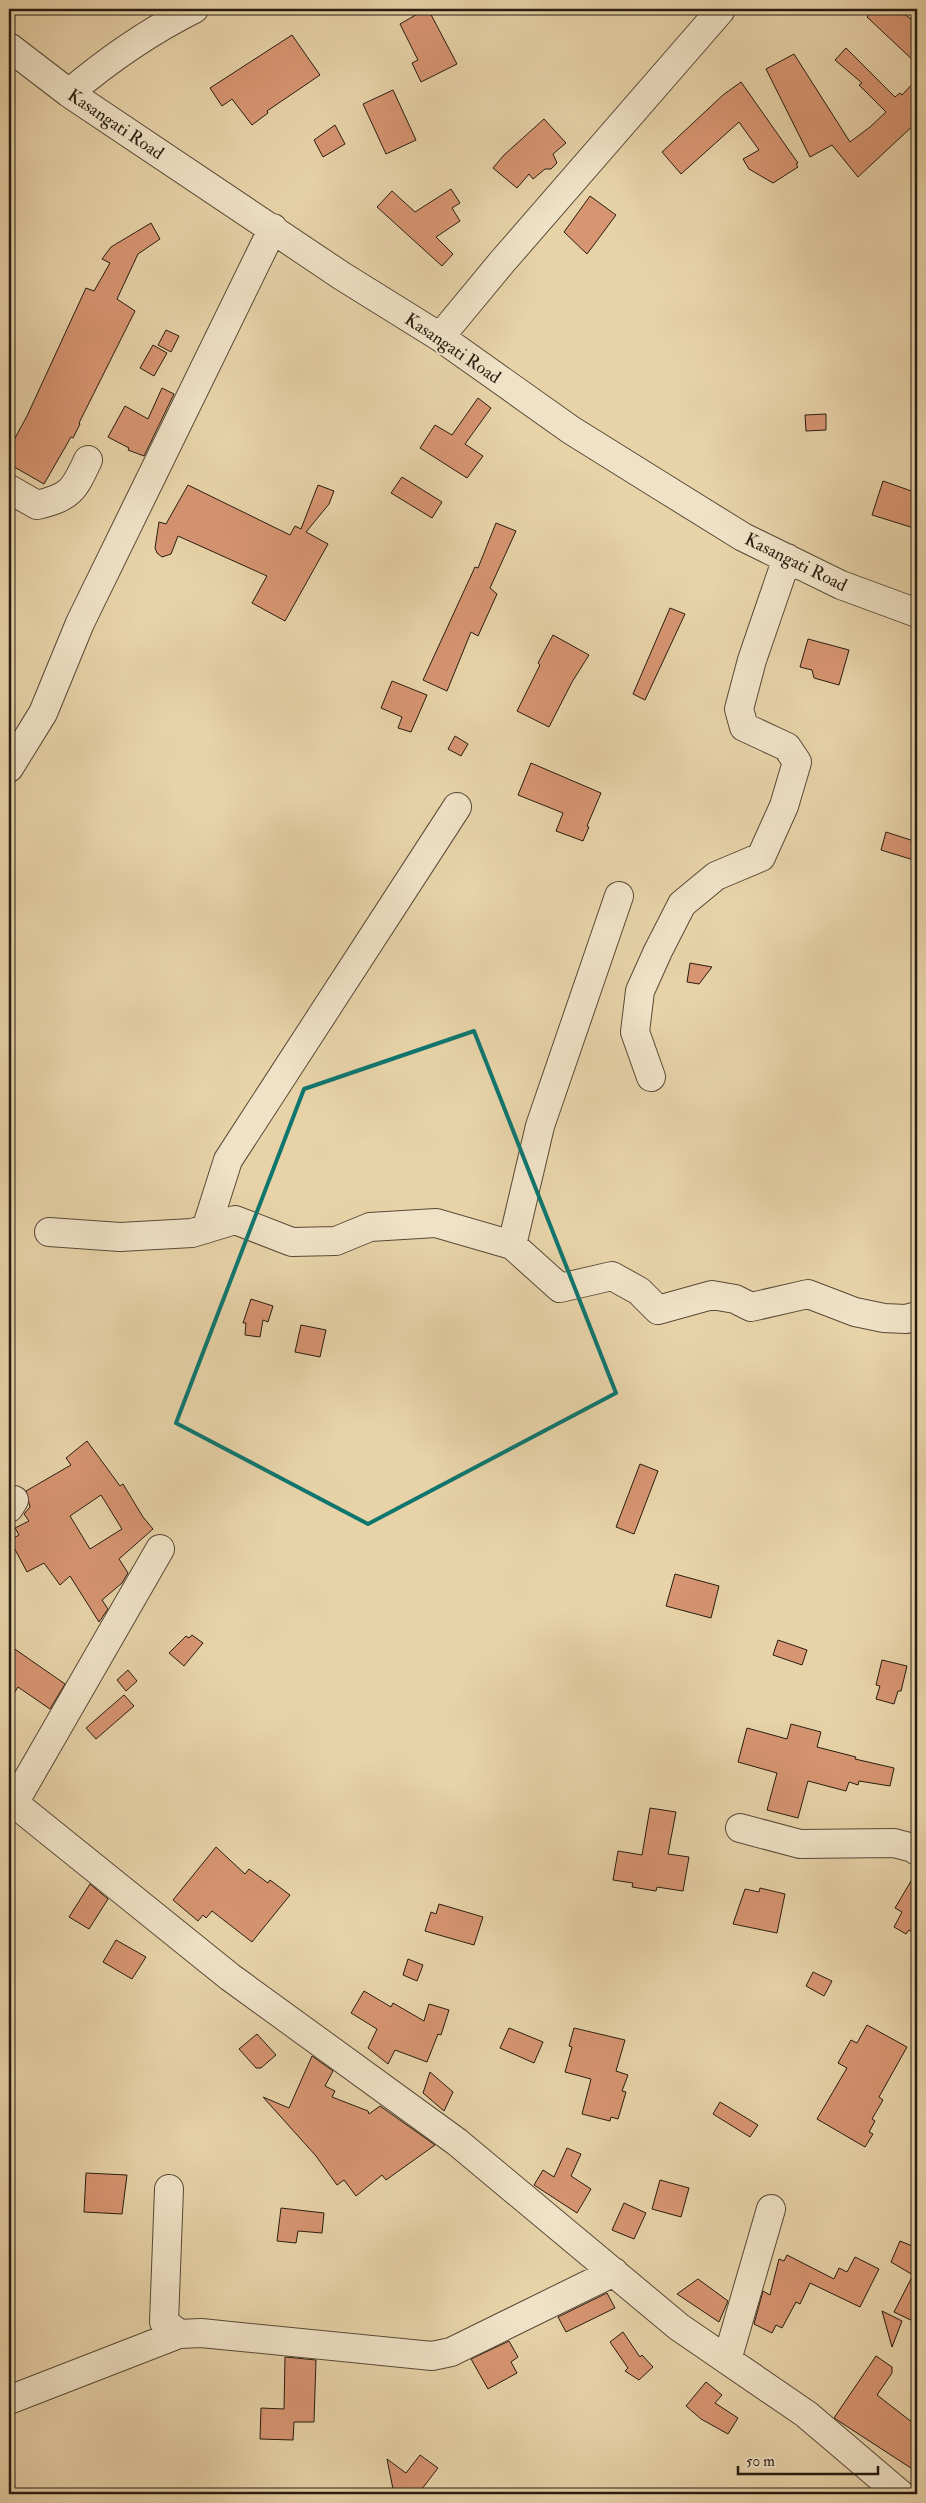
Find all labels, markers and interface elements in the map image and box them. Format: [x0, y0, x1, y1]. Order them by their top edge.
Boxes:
street label: Kasangati Road [63, 84, 168, 165]
street label: Kasangati Road [400, 308, 505, 389]
street label: Kasangati Road [741, 528, 851, 597]
scale bar [738, 2443, 878, 2475]
text: 50 m [746, 2452, 775, 2471]

